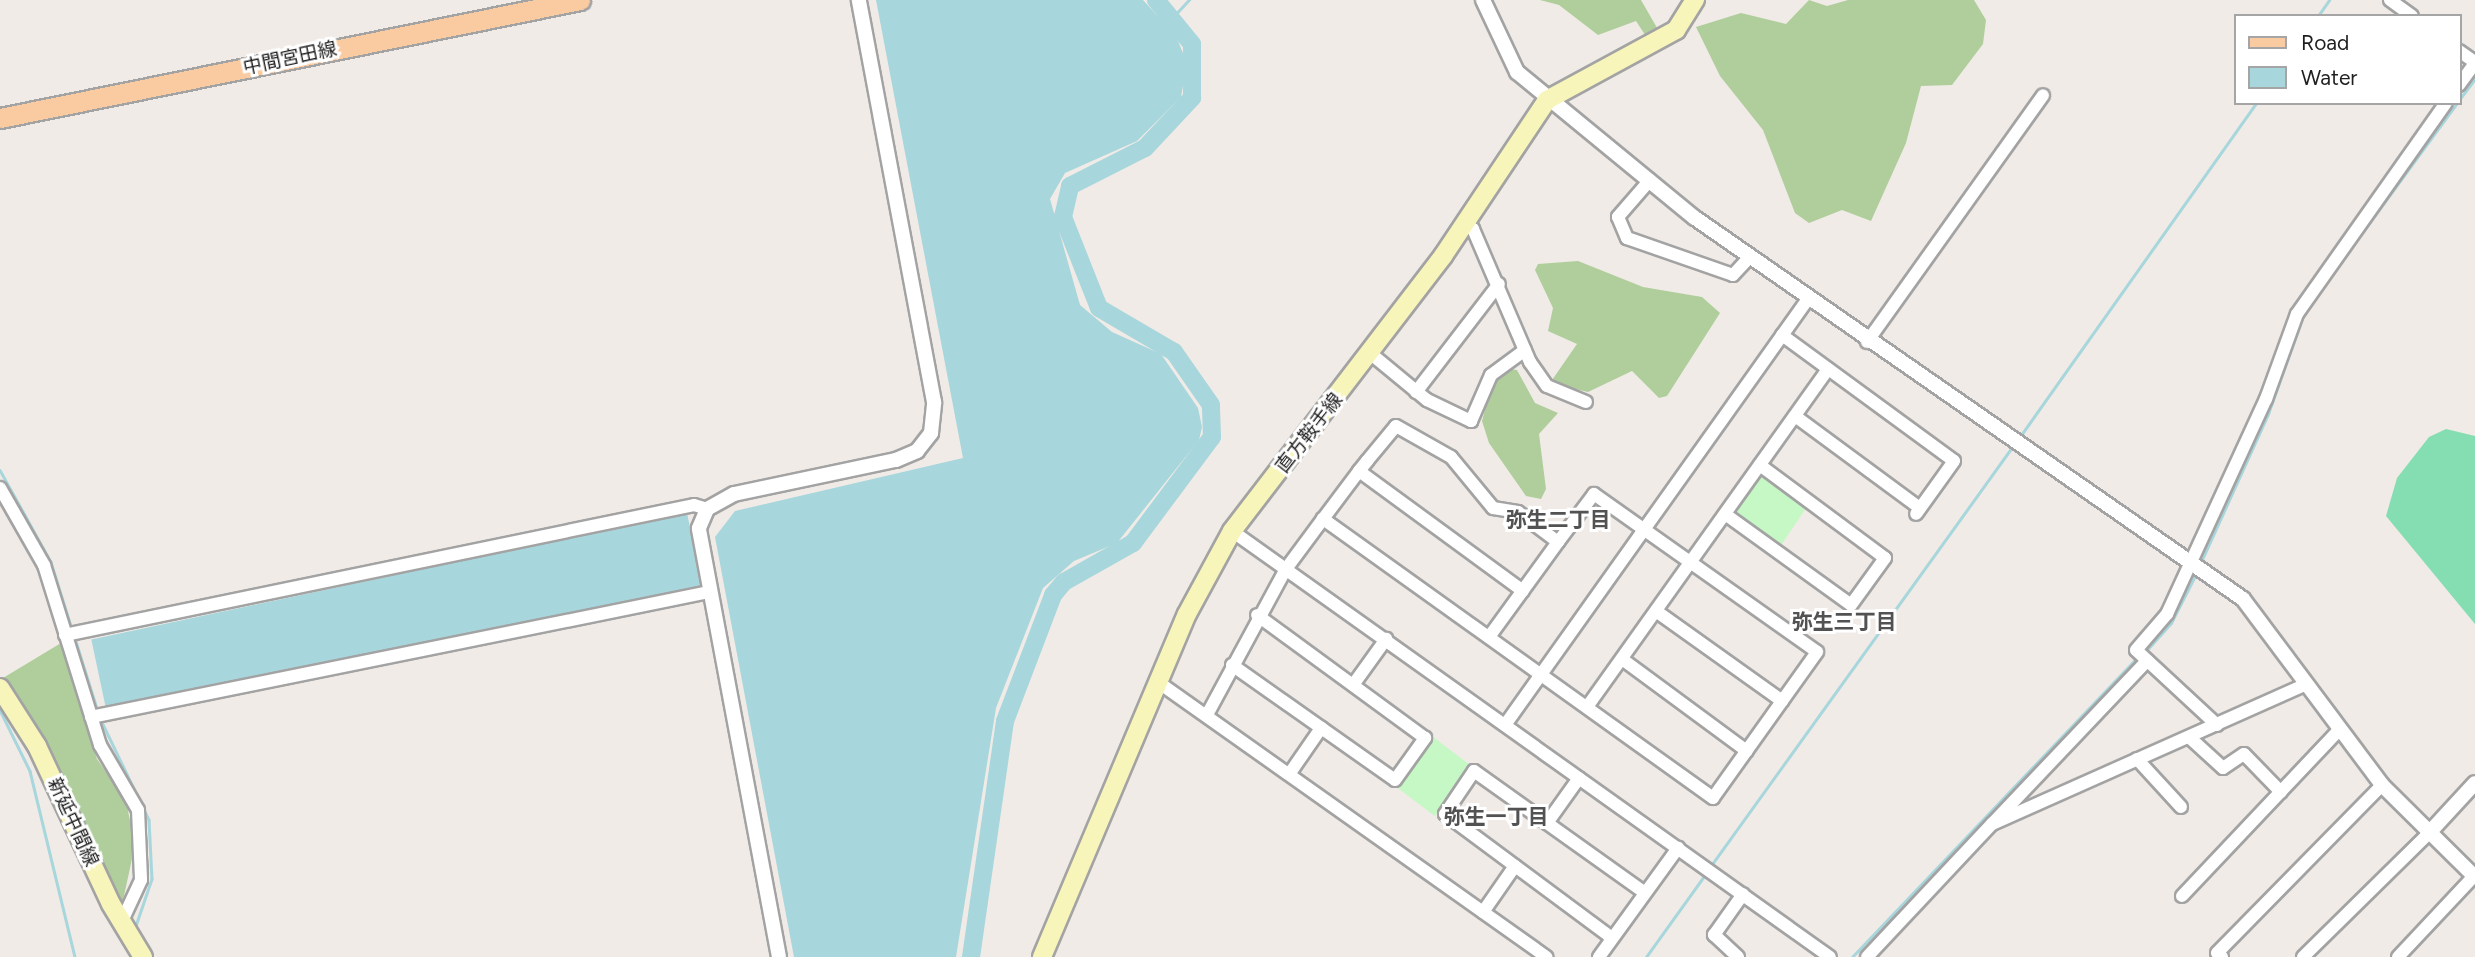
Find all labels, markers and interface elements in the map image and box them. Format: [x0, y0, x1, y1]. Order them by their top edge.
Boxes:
legend [2234, 14, 2461, 105]
text: Road [2301, 30, 2349, 55]
street label: 中間宮田線 [241, 37, 339, 79]
text: Water [2301, 65, 2357, 90]
street label: 直方鞍手線 [1271, 389, 1347, 477]
district label: 弥生二丁目 [1506, 507, 1610, 533]
district label: 弥生三丁目 [1792, 609, 1896, 635]
street label: 新延中間線 [43, 774, 103, 870]
district label: 弥生一丁目 [1444, 804, 1548, 830]

